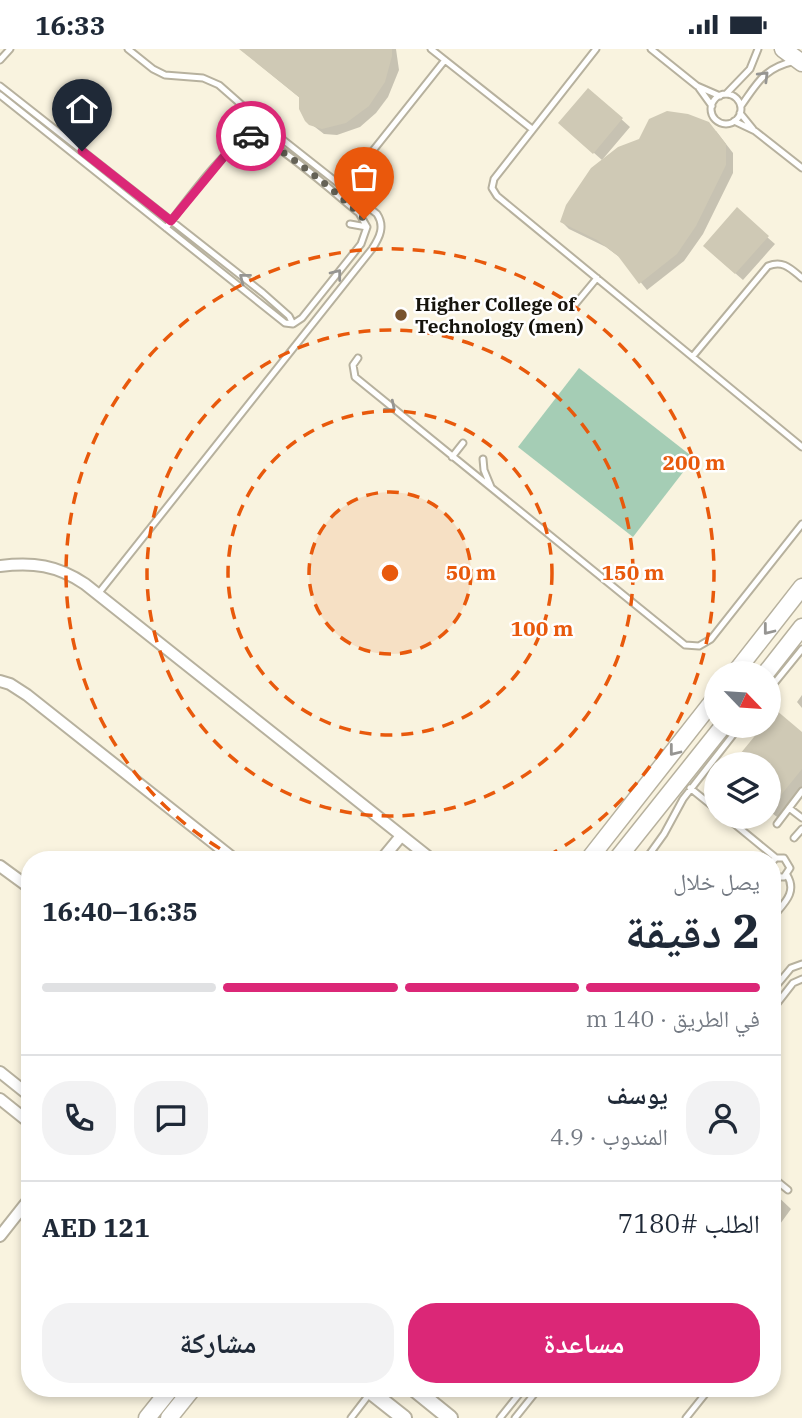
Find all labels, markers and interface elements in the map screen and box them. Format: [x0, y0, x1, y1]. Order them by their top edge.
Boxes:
text: 16:33 [35, 8, 105, 42]
one-way arrow [756, 71, 769, 84]
pin [52, 79, 112, 151]
icon: home [63, 90, 101, 128]
courier [216, 101, 286, 171]
icon: car [232, 117, 270, 155]
pin [334, 147, 394, 219]
icon: bag [345, 158, 383, 196]
one-way arrow [329, 269, 342, 281]
one-way arrow [240, 274, 252, 287]
place label: Higher College of Technology (men) [415, 292, 584, 338]
marker: Higher College of Technology (men) [393, 307, 409, 323]
one-way arrow [384, 398, 396, 411]
text: 200 m [662, 448, 726, 476]
text: 50 m [446, 558, 496, 586]
text: 150 m [601, 558, 665, 586]
centre of rings [378, 561, 402, 585]
text: 100 m [510, 614, 574, 642]
one-way arrow [763, 623, 776, 635]
north arrow [704, 661, 780, 739]
map controls [704, 661, 781, 829]
one-way arrow [669, 743, 682, 755]
button: layers [704, 752, 781, 829]
text: يصل خلال [673, 866, 760, 896]
text: 16:35–16:40 [42, 894, 198, 928]
text: 2 دقيقة [625, 901, 760, 961]
text: في الطريق · 140 m [586, 1003, 760, 1033]
text: يوسف [607, 1077, 668, 1111]
button: phone [42, 1081, 116, 1155]
button: chat [134, 1081, 208, 1155]
button: person [686, 1081, 760, 1155]
text: المندوب · 4.9 [550, 1121, 668, 1151]
text: الطلب #7180 [618, 1206, 760, 1240]
text: AED 121 [42, 1210, 150, 1244]
button: مشاركة [42, 1303, 394, 1383]
button: مساعدة [408, 1303, 760, 1383]

